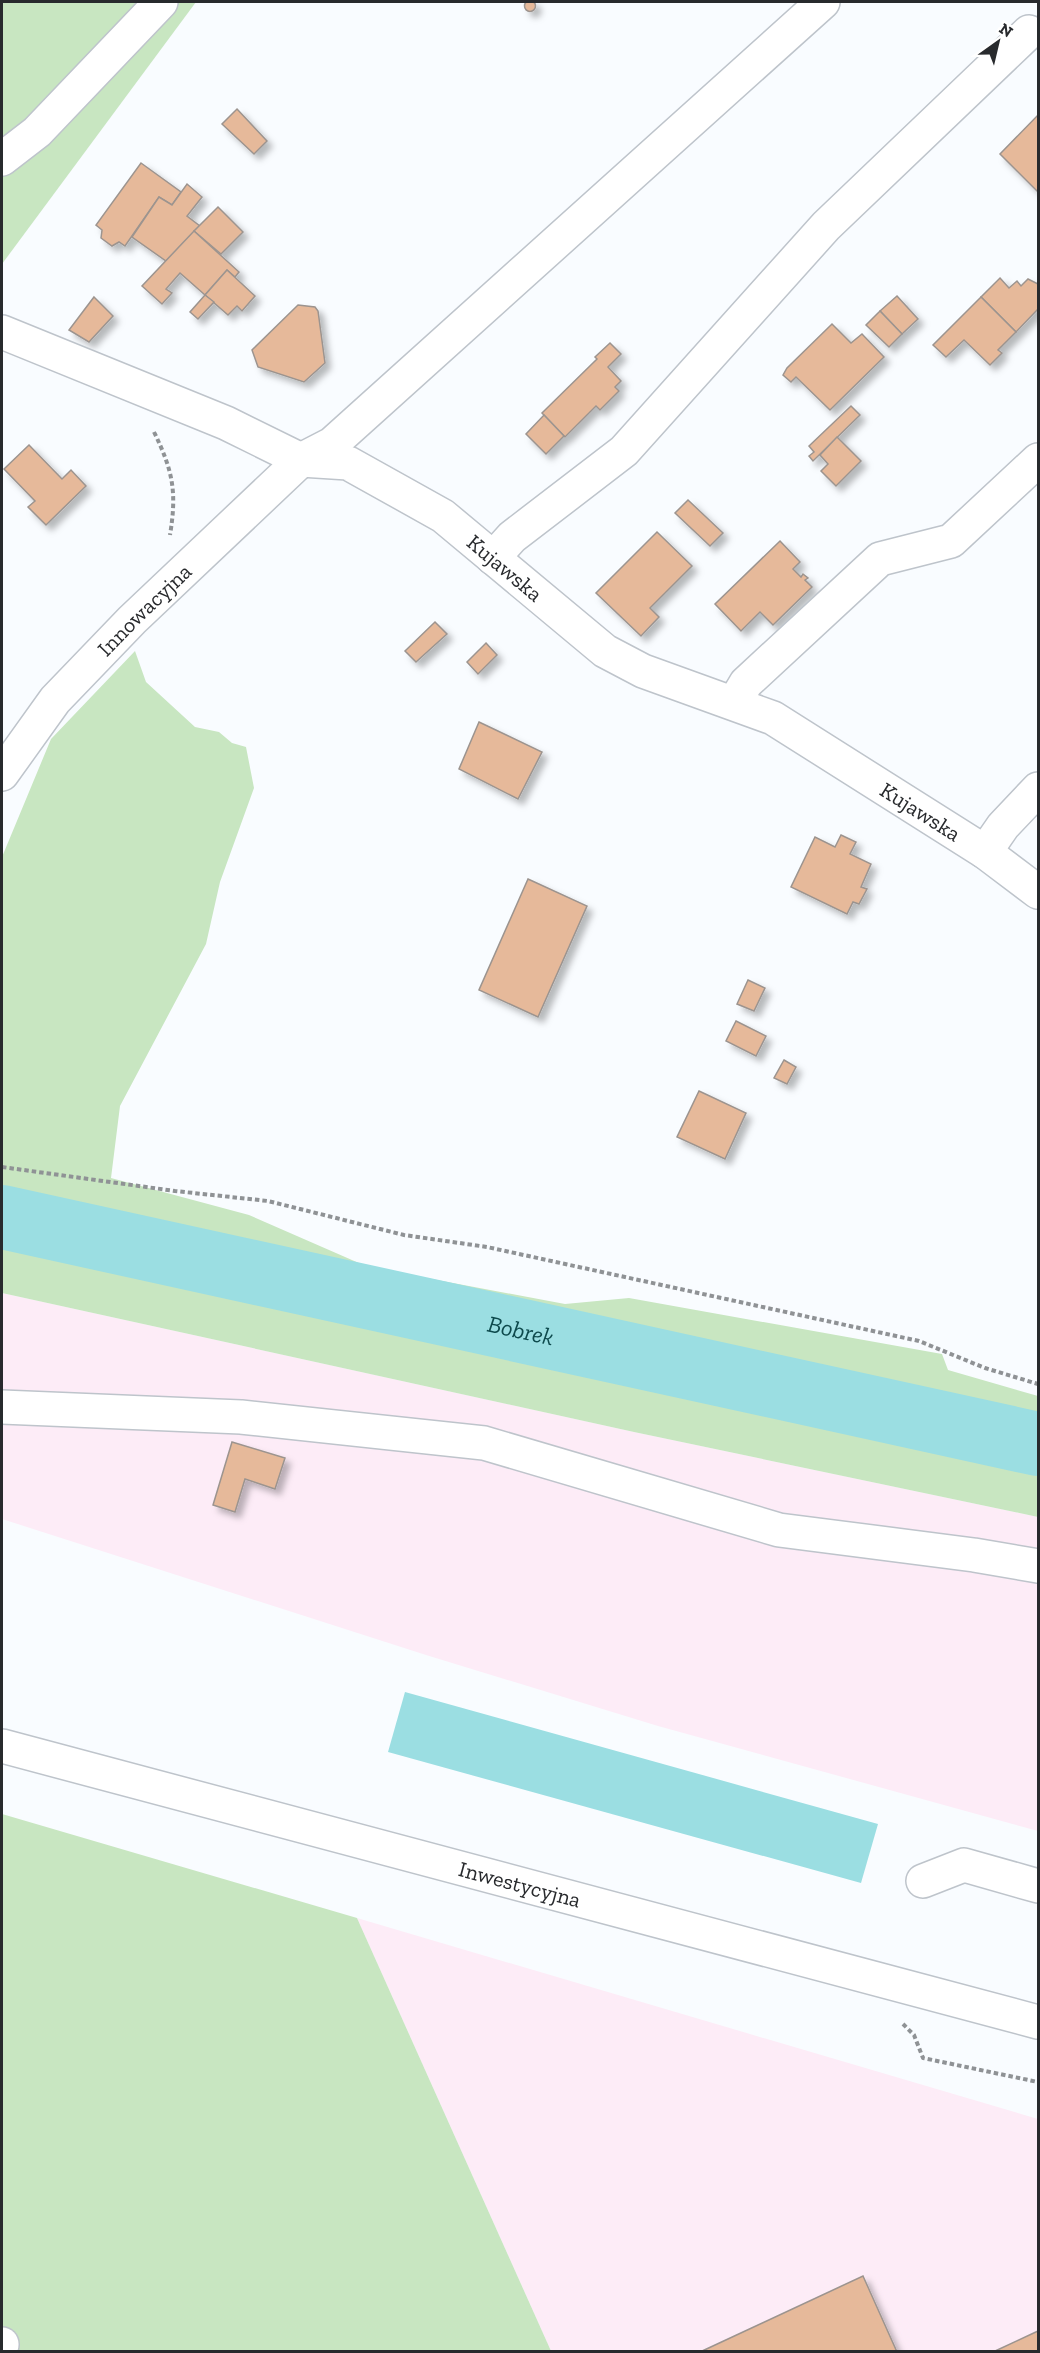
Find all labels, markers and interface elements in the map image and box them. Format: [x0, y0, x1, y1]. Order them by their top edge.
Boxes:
north arrow [968, 12, 1028, 72]
text: N [996, 19, 1016, 41]
street label: Kujawska [461, 529, 548, 608]
street label: Innowacyjna [92, 558, 197, 662]
street label: Kujawska [875, 776, 966, 847]
water label: Bobrek [485, 1309, 557, 1352]
street label: Inwestycyjna [456, 1855, 584, 1914]

